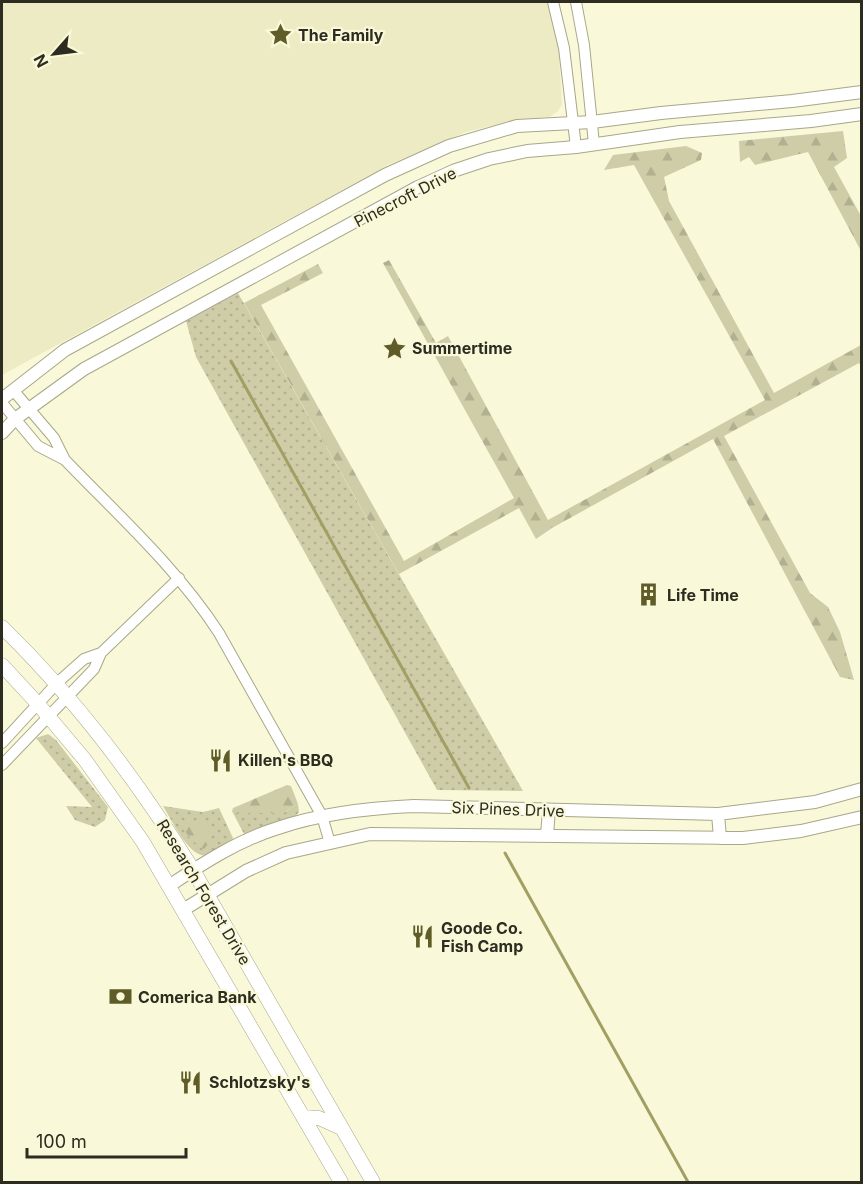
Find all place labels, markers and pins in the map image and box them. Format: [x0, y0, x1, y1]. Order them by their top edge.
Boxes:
place icon: The Family [267, 22, 293, 48]
place label: The Family [298, 25, 384, 45]
place icon: Summertime [381, 335, 407, 361]
place label: Summertime [412, 338, 512, 358]
building icon: Life Time [636, 582, 662, 608]
place label: Life Time [667, 585, 739, 605]
restaurant icon: Killen's BBQ [207, 747, 233, 773]
place label: Killen's BBQ [238, 750, 333, 770]
place label: Goode Co. Fish Camp [441, 918, 523, 956]
restaurant icon: Goode Co. Fish Camp [410, 924, 436, 950]
bank icon: Comerica Bank [107, 984, 133, 1010]
place label: Comerica Bank [138, 987, 257, 1007]
restaurant icon: Schlotzsky's [178, 1069, 204, 1095]
place label: Schlotzsky's [209, 1072, 310, 1092]

